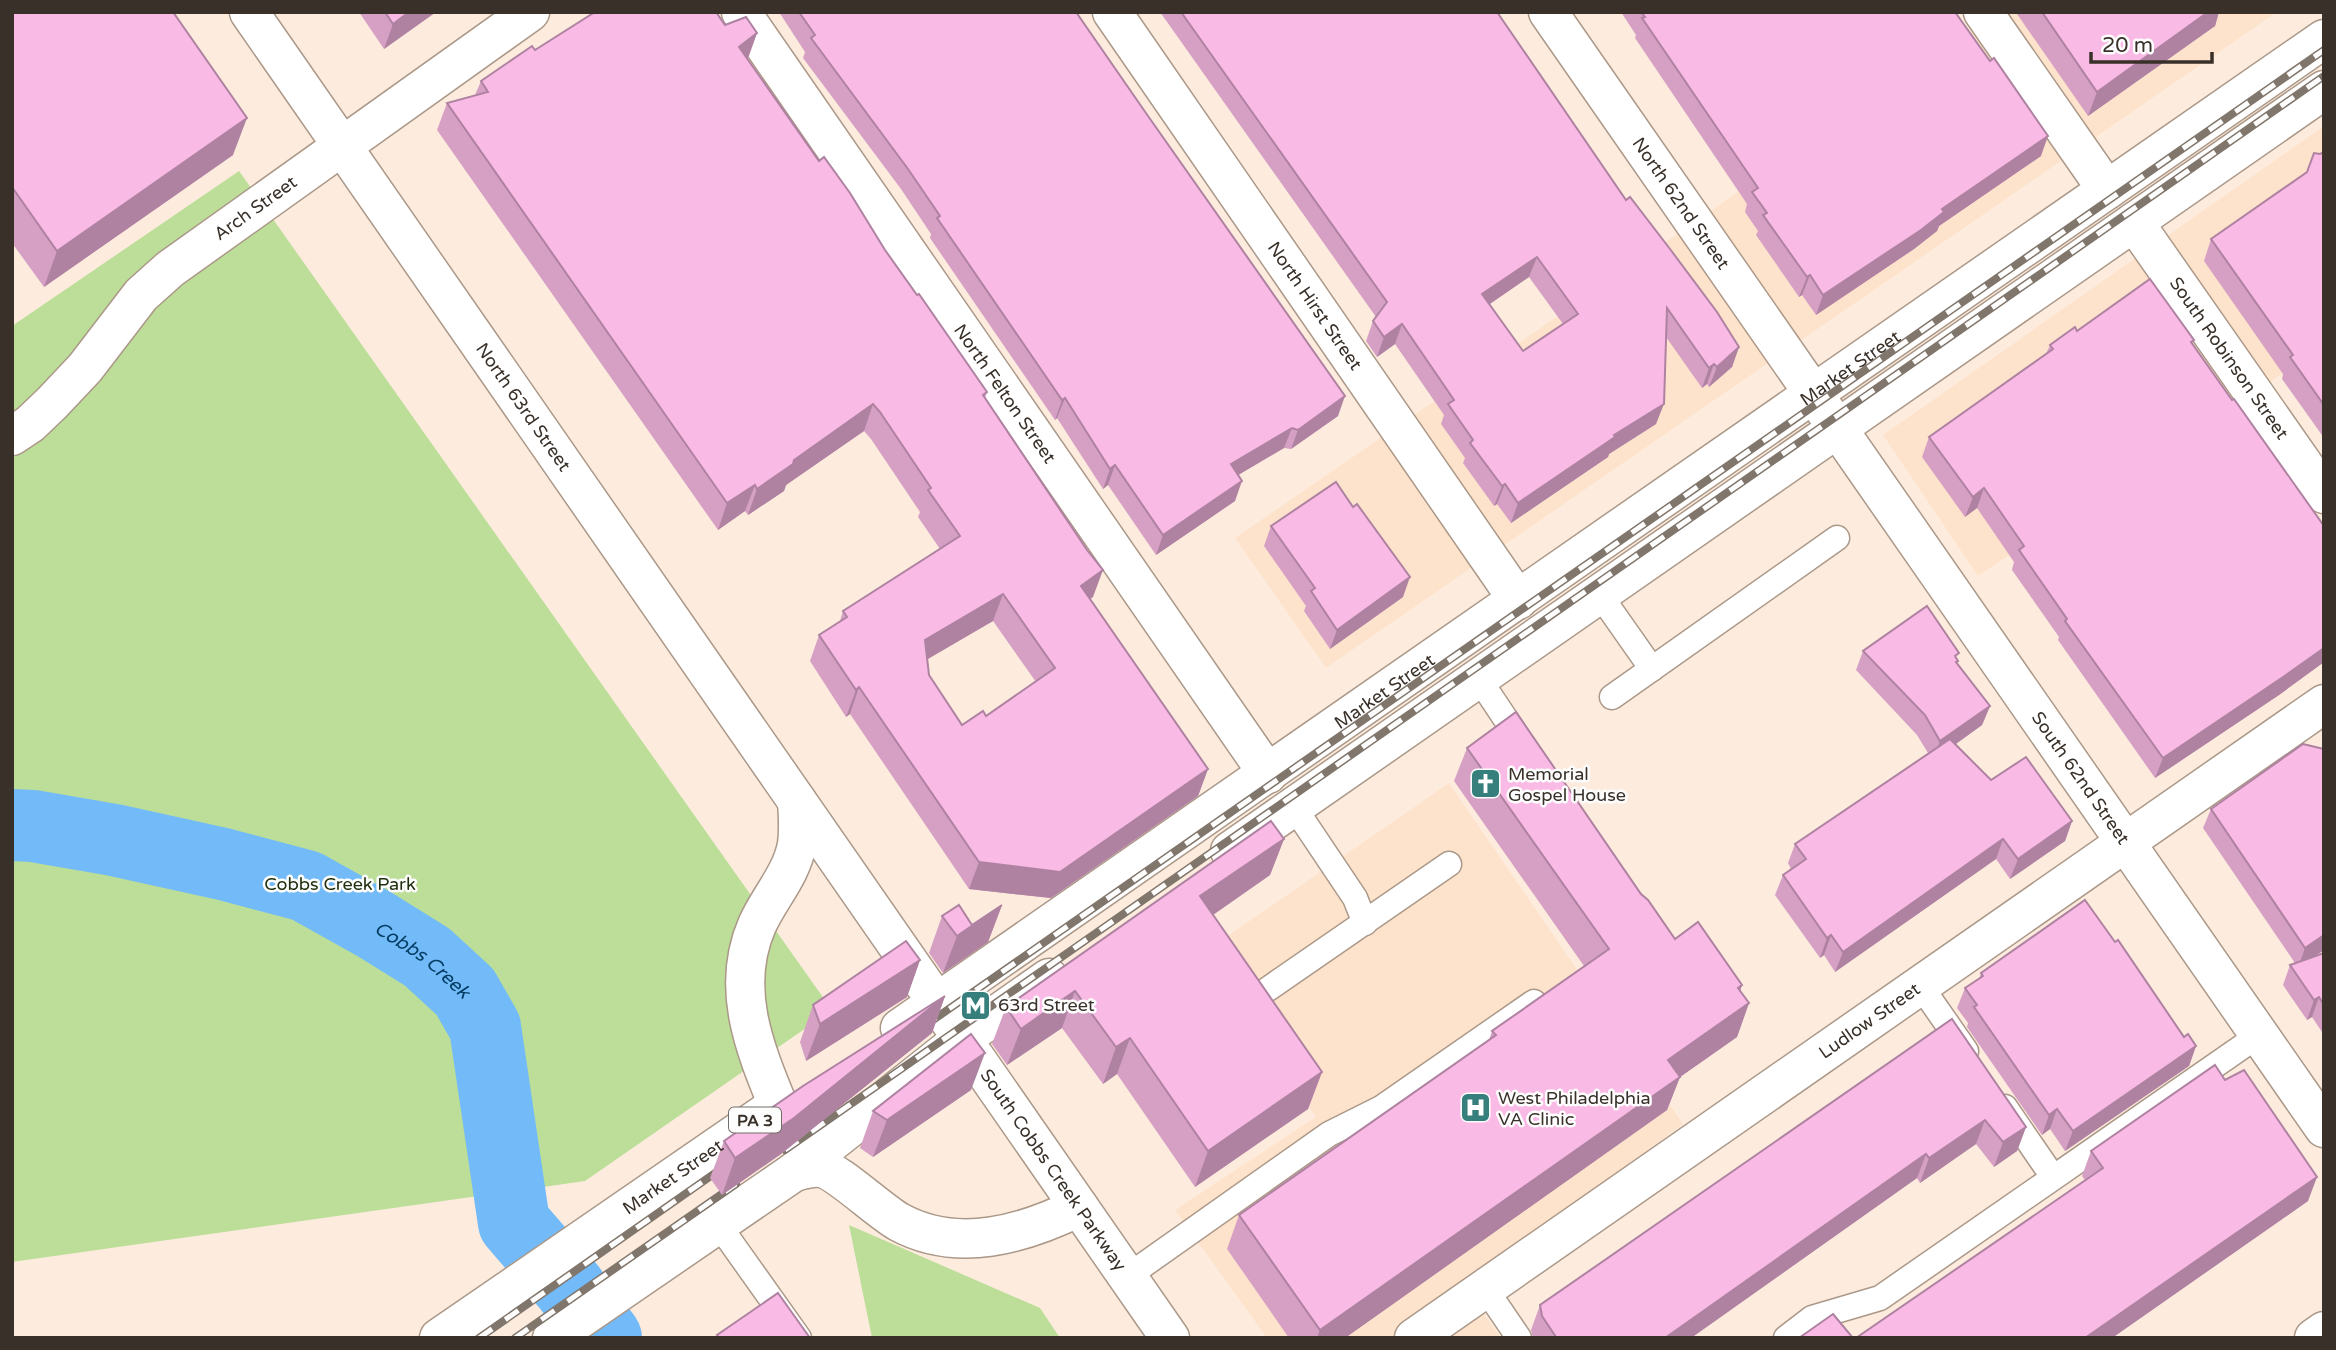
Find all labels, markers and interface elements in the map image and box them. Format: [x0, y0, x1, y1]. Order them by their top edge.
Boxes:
scale bar [2091, 21, 2212, 65]
text: 20 m [2102, 33, 2153, 58]
street label: North 62nd Street [1628, 133, 1735, 274]
street label: Arch Street [210, 171, 301, 245]
street label: North Hirst Street [1263, 237, 1367, 374]
street label: South Robinson Street [2165, 273, 2293, 444]
street label: North Felton Street [949, 320, 1061, 468]
street label: Market Street [1796, 325, 1905, 411]
street label: North 63rd Street [471, 339, 576, 476]
street label: Market Street [1330, 649, 1439, 734]
street label: South 62nd Street [2027, 707, 2134, 849]
place label: Memorial Gospel House [1508, 763, 1626, 806]
church icon: Memorial Gospel House [1468, 767, 1502, 801]
park label: Cobbs Creek Park [264, 873, 416, 895]
water label: Cobbs Creek [370, 917, 476, 1004]
street label: Ludlow Street [1814, 978, 1924, 1064]
metro station icon: 63rd Street [958, 988, 992, 1022]
place label: 63rd Street [998, 994, 1095, 1016]
street label: South Cobbs Creek Parkway [976, 1065, 1131, 1276]
place label: West Philadelphia VA Clinic [1498, 1087, 1651, 1130]
hospital icon: West Philadelphia VA Clinic [1458, 1091, 1492, 1125]
road number: PA 3 [729, 1108, 781, 1132]
street label: Market Street [618, 1135, 728, 1219]

